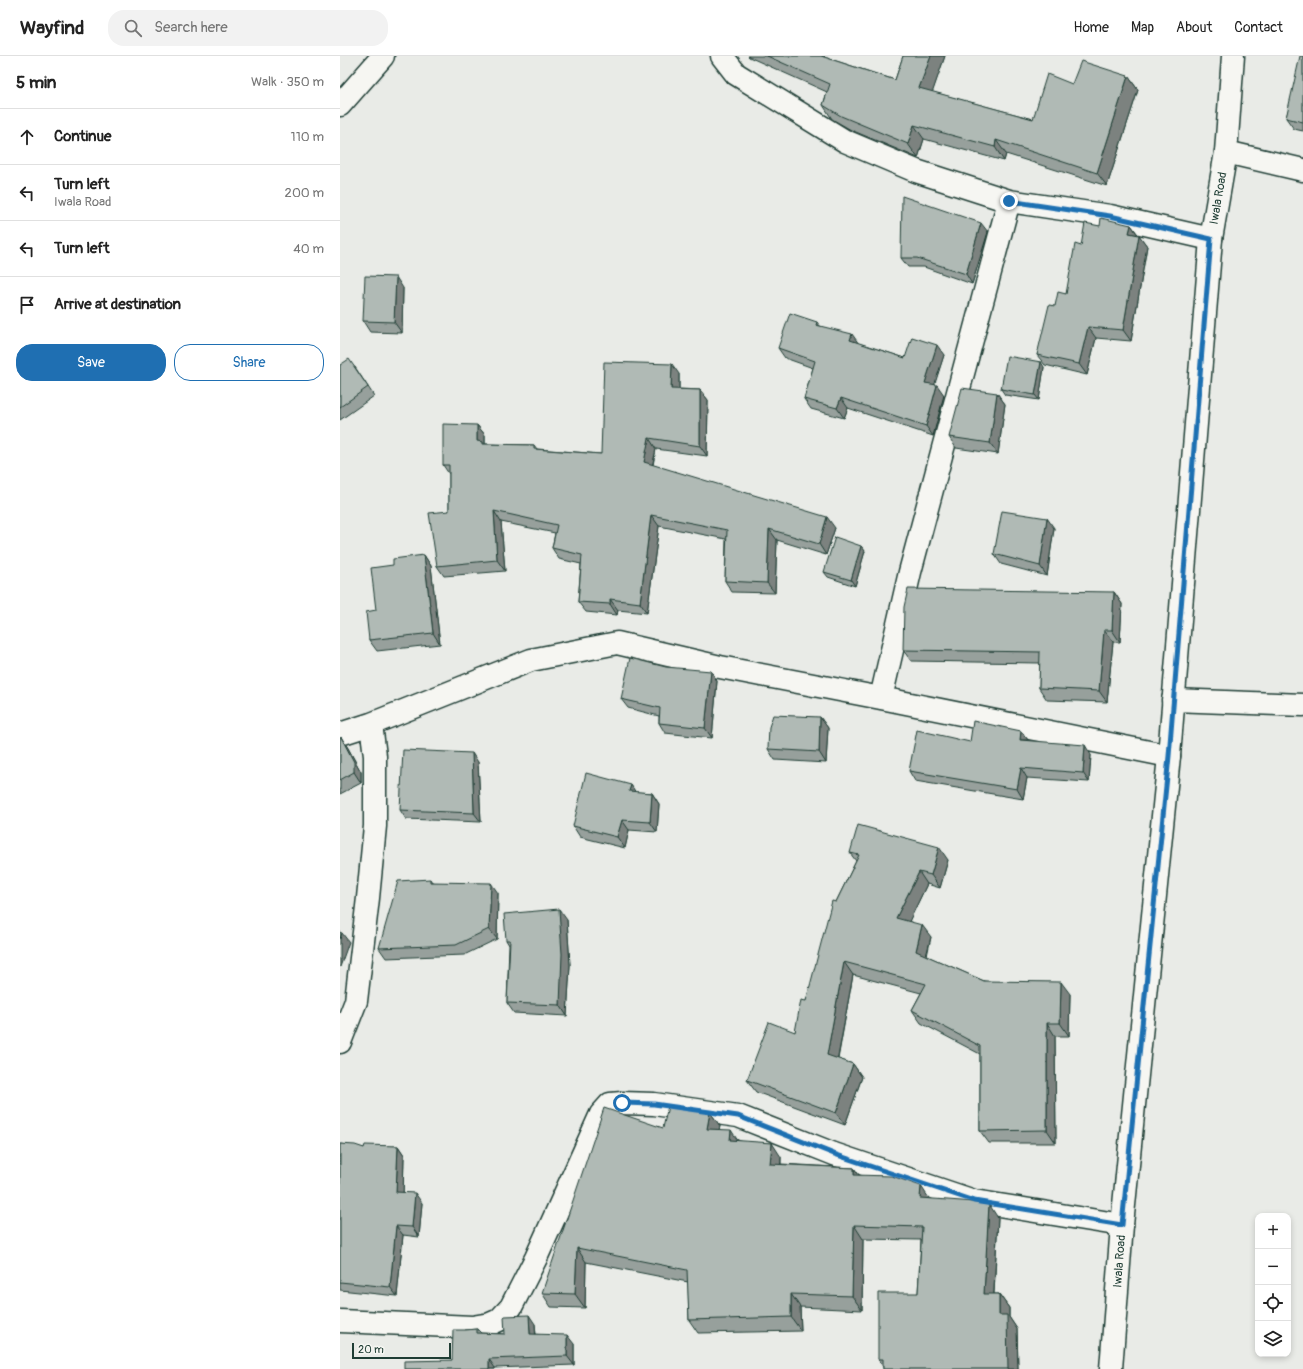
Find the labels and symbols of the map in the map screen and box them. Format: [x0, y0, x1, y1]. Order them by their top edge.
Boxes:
street label: Iwala Road [1206, 171, 1230, 225]
route end [1000, 192, 1018, 210]
route start [613, 1094, 631, 1112]
street label: Iwala Road [1110, 1234, 1129, 1288]
scale bar [352, 1341, 451, 1360]

